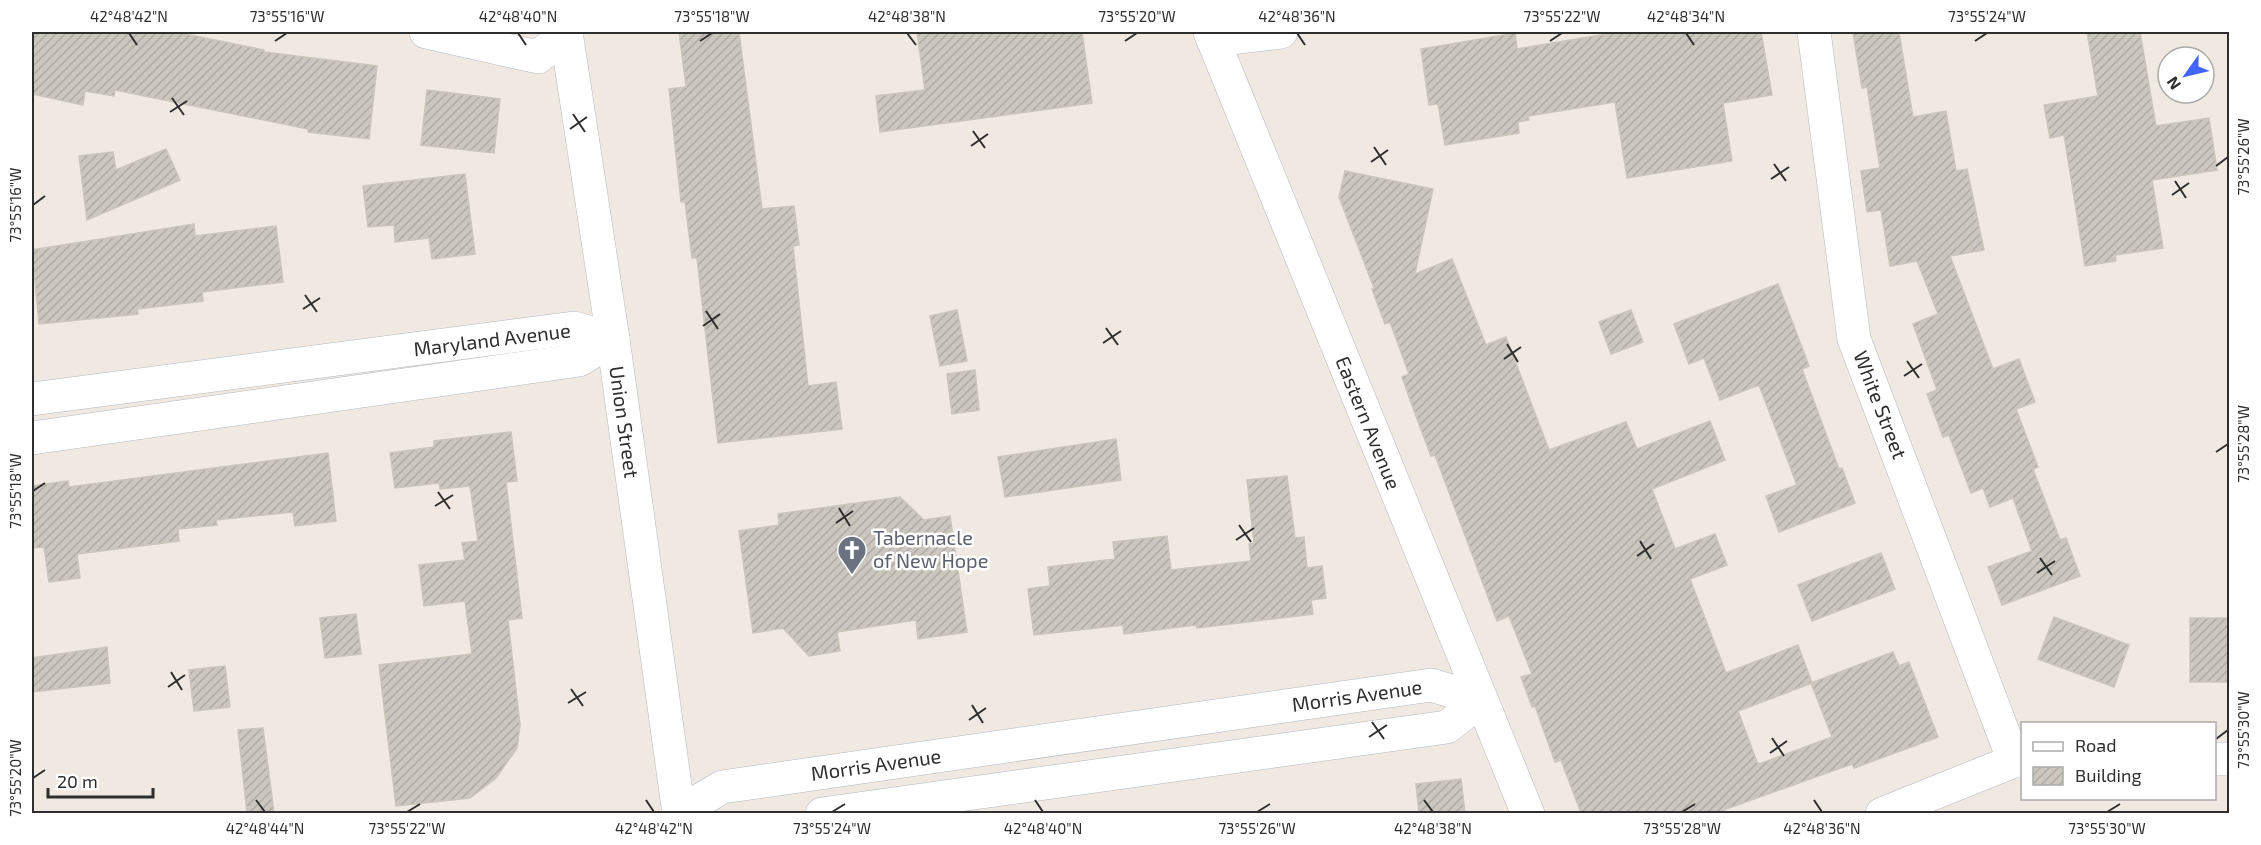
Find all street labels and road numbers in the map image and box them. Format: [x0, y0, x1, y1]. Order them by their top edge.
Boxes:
street label: Maryland Avenue [412, 317, 572, 361]
street label: White Street [1849, 347, 1913, 462]
street label: Eastern Avenue [1331, 353, 1407, 493]
street label: Union Street [605, 364, 645, 480]
street label: Morris Avenue [1290, 674, 1423, 716]
street label: Morris Avenue [809, 743, 942, 785]

